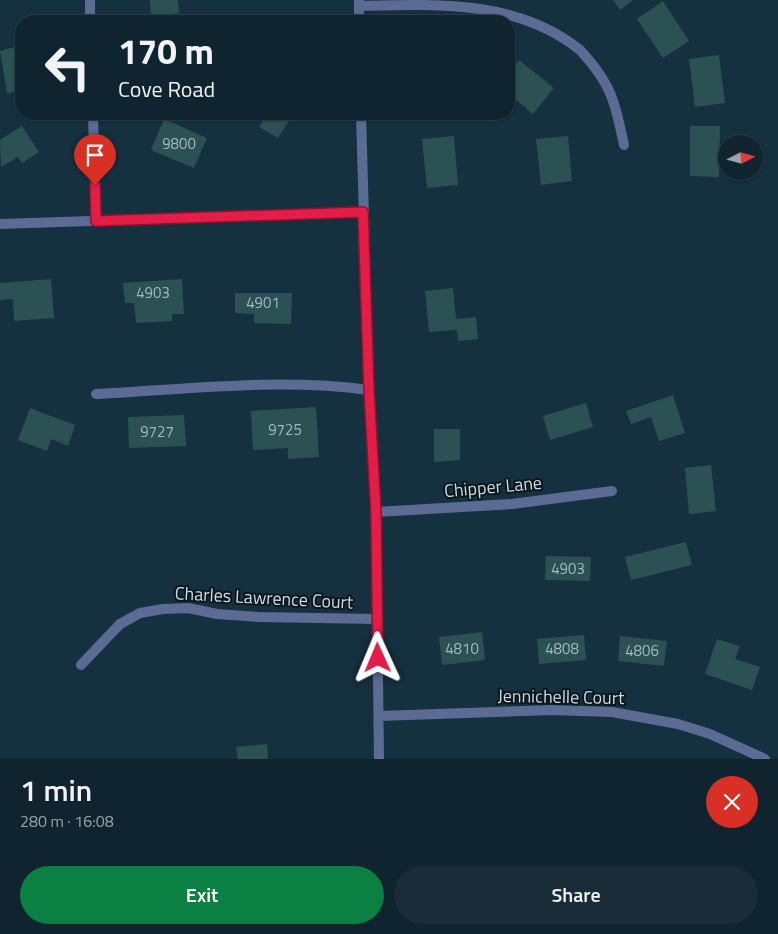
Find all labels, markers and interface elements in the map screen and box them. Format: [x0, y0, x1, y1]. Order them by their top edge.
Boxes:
text: 170 m [118, 24, 214, 78]
icon: left [35, 35, 100, 100]
text: Cove Road [118, 72, 215, 106]
house number: 9800 [162, 132, 196, 155]
pin [74, 134, 116, 185]
north arrow [718, 135, 762, 180]
map controls [718, 135, 763, 180]
icon: arrive [81, 141, 109, 169]
house number: 4903 [136, 281, 170, 304]
house number: 4901 [246, 291, 280, 314]
house number: 9725 [268, 418, 302, 441]
house number: 9727 [140, 420, 174, 443]
street label: Chipper Lane [443, 469, 543, 504]
house number: 4903 [551, 557, 585, 580]
street label: Charles Lawrence Court [174, 579, 355, 616]
position arrow [351, 631, 403, 683]
house number: 4810 [445, 637, 479, 660]
house number: 4808 [545, 637, 579, 660]
house number: 4806 [625, 639, 659, 662]
street label: Jennichelle Court [497, 682, 625, 711]
text: 1 min [20, 767, 92, 813]
button: close [706, 776, 758, 828]
text: 280 m · 16:08 [20, 809, 114, 833]
button: Exit [20, 866, 384, 924]
button: Share [394, 866, 758, 924]

